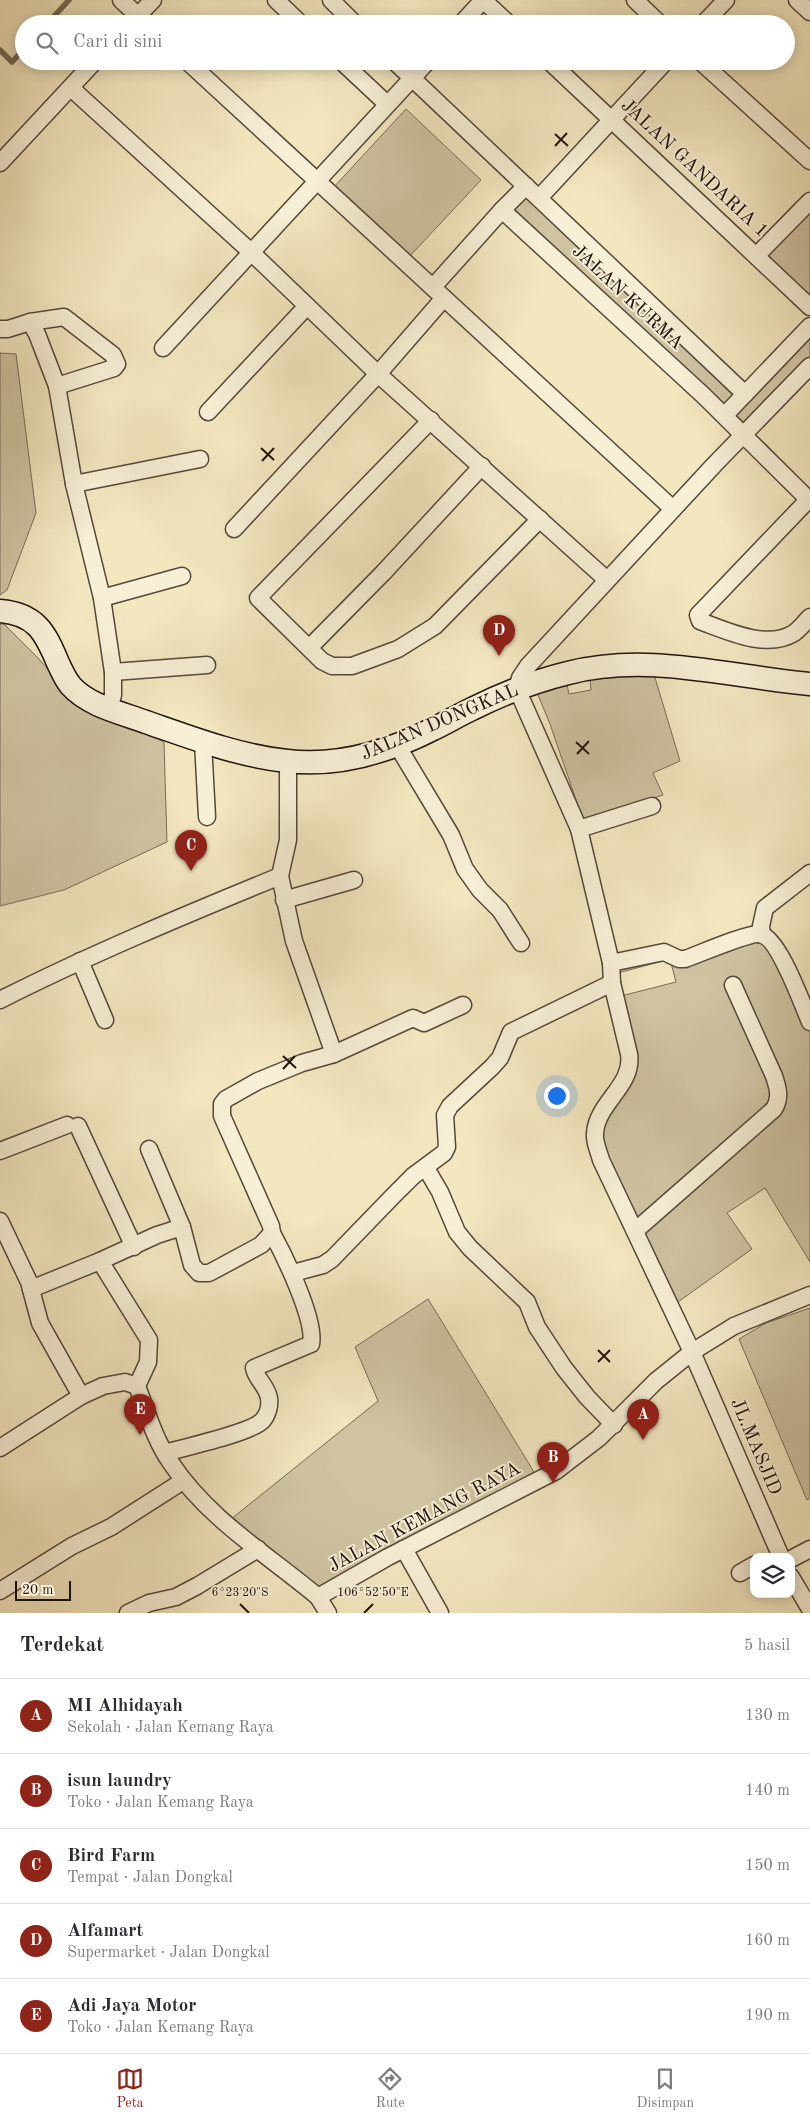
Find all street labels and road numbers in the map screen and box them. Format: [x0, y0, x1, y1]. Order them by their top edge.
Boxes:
street label: JALAN GANDARIA 1 [617, 96, 771, 242]
street label: JALAN KURMA [568, 242, 686, 354]
street label: JALAN DONGKAL [359, 681, 521, 765]
street label: JL.MASJID [726, 1396, 784, 1498]
street label: JALAN KEMANG RAYA [326, 1459, 525, 1577]

